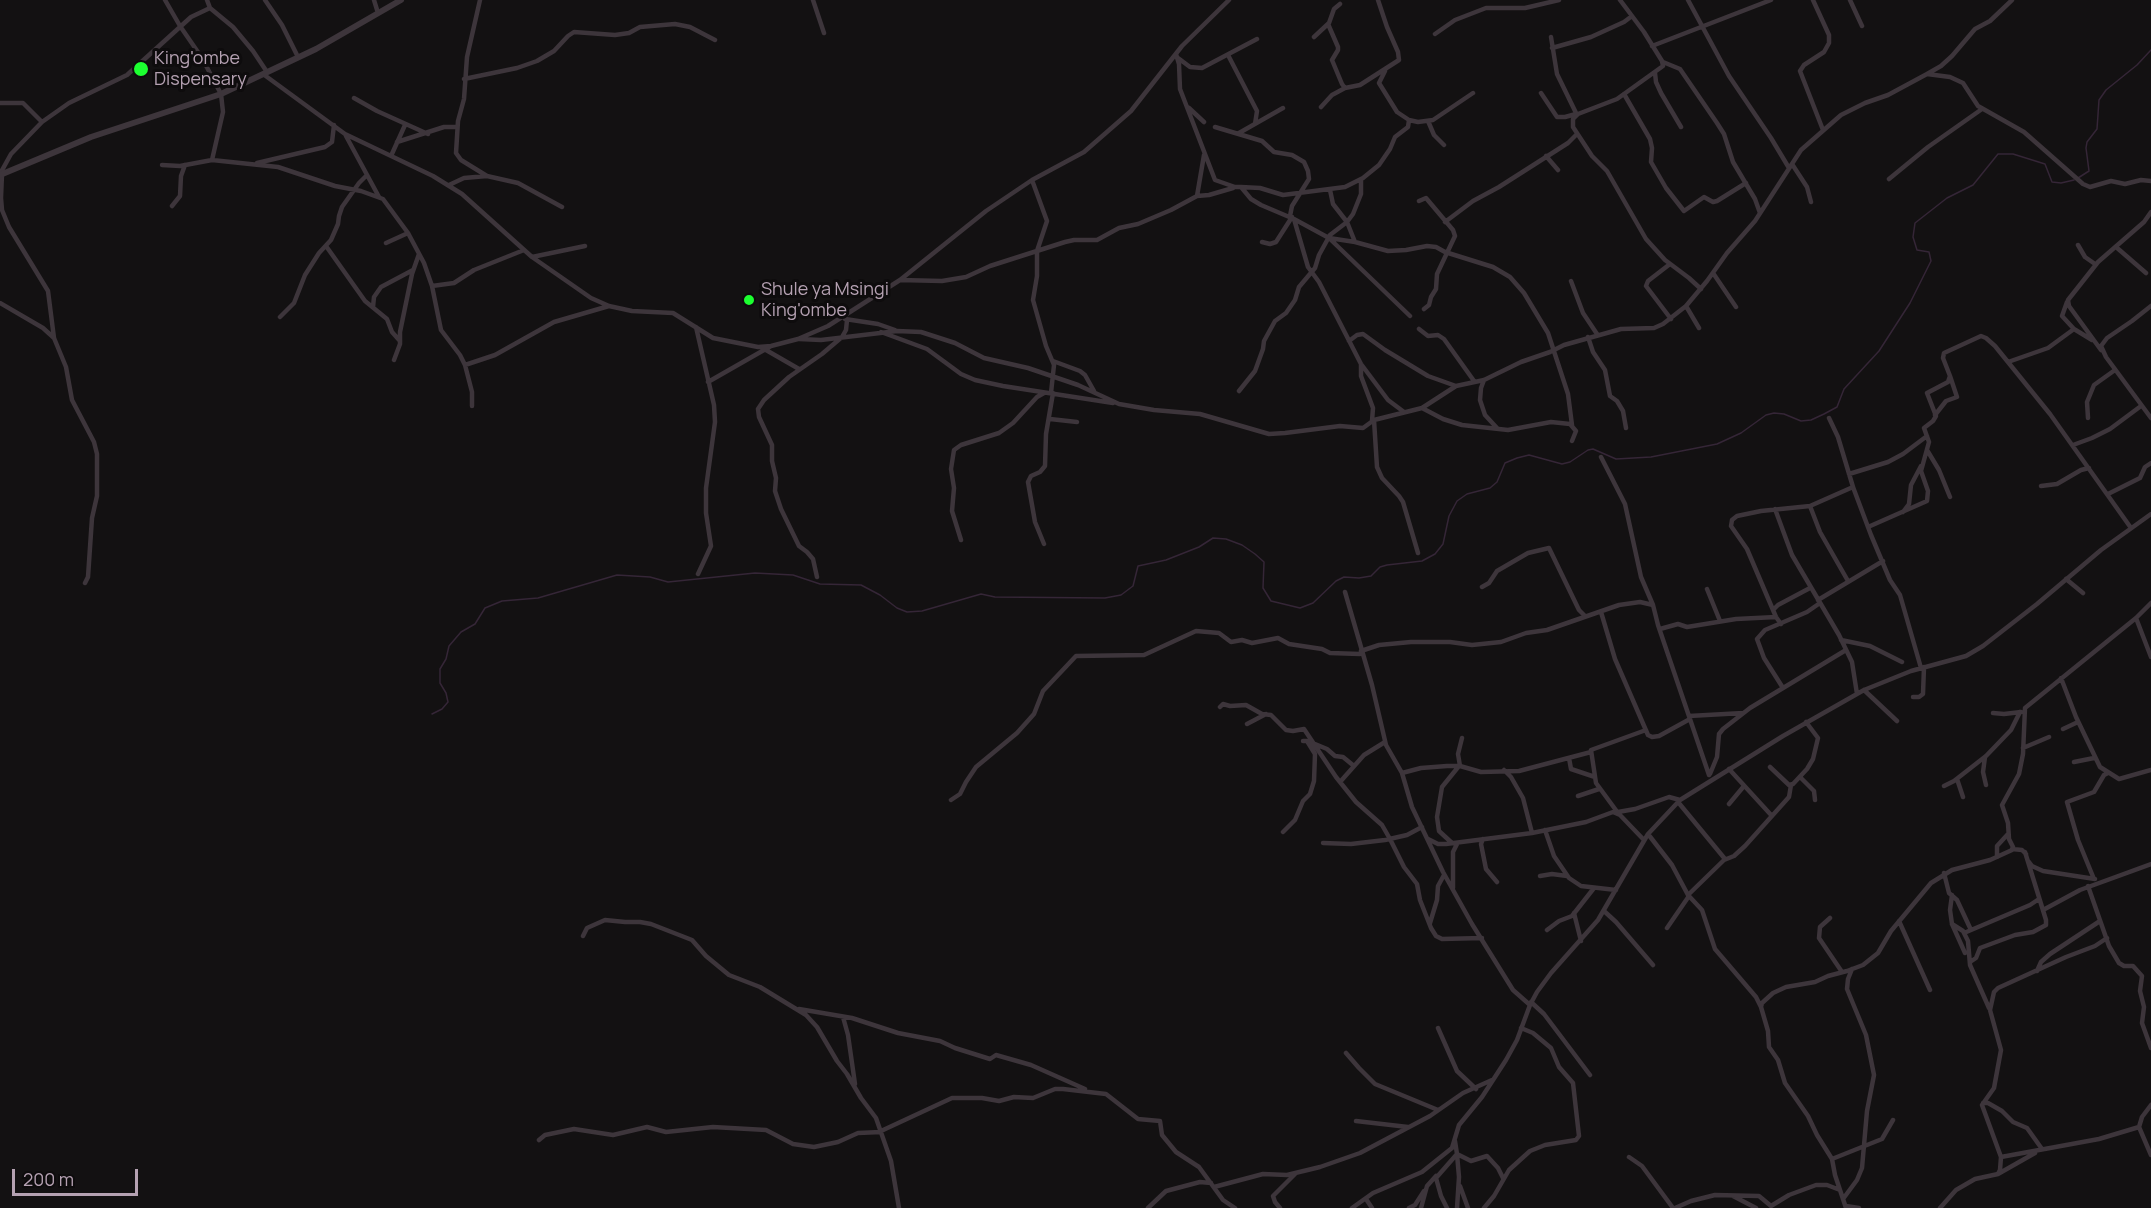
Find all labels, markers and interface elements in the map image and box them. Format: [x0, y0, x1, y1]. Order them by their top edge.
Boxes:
place label: King'ombe Dispensary [154, 48, 247, 90]
marker: King'ombe Dispensary [132, 60, 150, 78]
place label: Shule ya Msingi King'ombe [761, 279, 889, 322]
marker: Shule ya Msingi King'ombe [742, 293, 756, 307]
scale bar [15, 1157, 141, 1195]
text: 200 m [23, 1167, 74, 1191]

